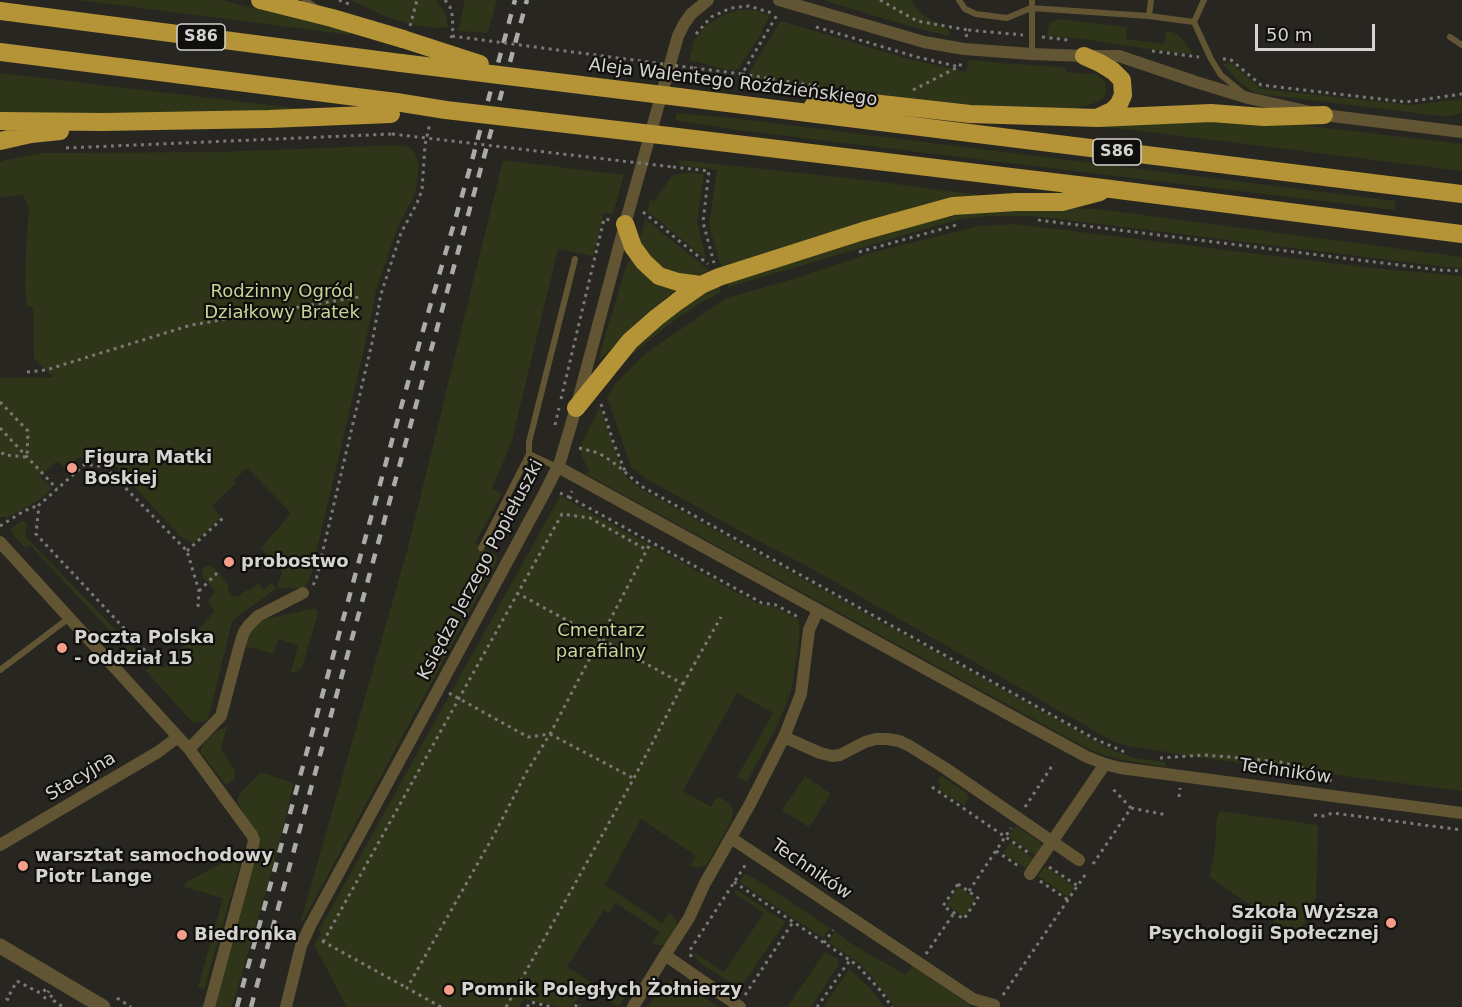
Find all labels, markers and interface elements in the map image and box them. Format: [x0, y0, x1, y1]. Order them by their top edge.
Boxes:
scale bar [1258, 12, 1378, 50]
road number: S86 [177, 24, 225, 50]
text: 50 m [1266, 24, 1312, 45]
street label: Aleja Walentego Roździeńskiego [588, 55, 878, 111]
road number: S86 [1093, 139, 1141, 165]
park label: Rodzinny Ogród Działkowy Bratek [204, 281, 360, 324]
place label: Figura Matki Boskiej [84, 447, 212, 490]
street label: Księdza Jerzego Popiełuszki [414, 456, 548, 684]
marker: Figura Matki Boskiej [65, 461, 79, 475]
place label: probostwo [241, 551, 349, 573]
marker: probostwo [222, 555, 236, 569]
park label: Cmentarz parafialny [556, 620, 646, 662]
place label: Poczta Polska - oddział 15 [74, 627, 214, 670]
marker: Poczta Polska - oddział 15 [55, 641, 69, 655]
street label: Stacyjna [42, 748, 120, 806]
street label: Techników [1238, 755, 1332, 789]
street label: Techników [767, 835, 855, 905]
place label: warsztat samochodowy Piotr Lange [35, 845, 273, 888]
marker: warsztat samochodowy Piotr Lange [16, 859, 30, 873]
place label: Szkoła Wyższa Psychologii Społecznej [1148, 902, 1379, 944]
marker: Szkoła Wyższa Psychologii Społecznej [1384, 916, 1398, 930]
place label: Biedronka [194, 924, 297, 946]
marker: Biedronka [175, 928, 189, 942]
place label: Pomnik Poległych Żołnierzy [461, 979, 742, 1001]
marker: Pomnik Poległych Żołnierzy [442, 983, 456, 997]

